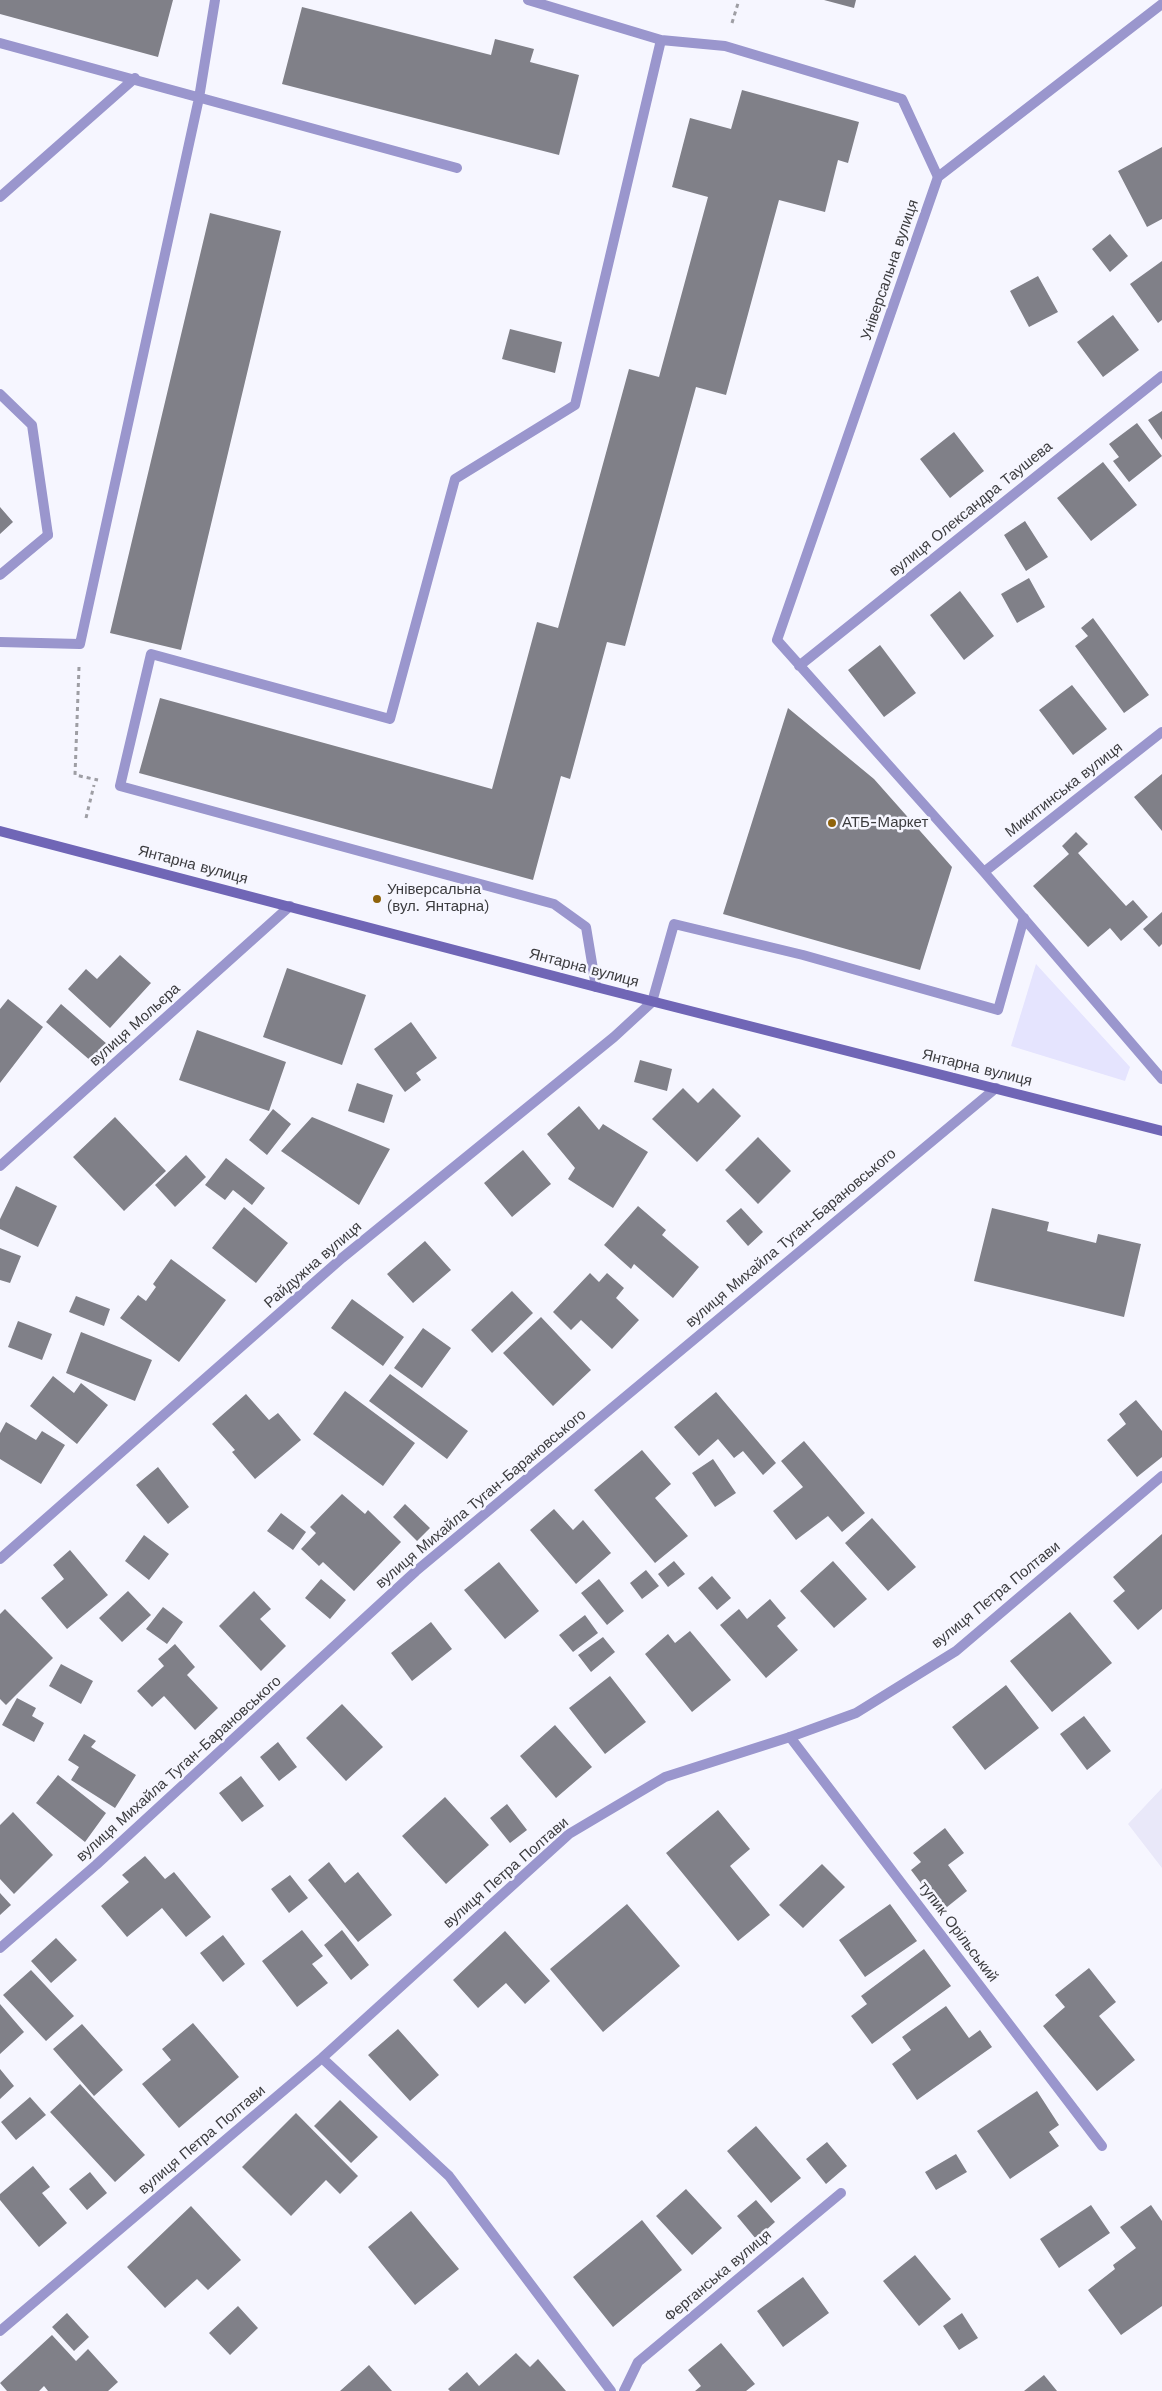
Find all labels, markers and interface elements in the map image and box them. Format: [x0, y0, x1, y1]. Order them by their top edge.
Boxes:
street label: Універсальна вулиця [857, 197, 923, 343]
street label: вулиця Олександра Таушева [886, 438, 1056, 580]
street label: Микитинська вулиця [1002, 739, 1126, 841]
place label: АТБ-Маркет [842, 814, 928, 832]
marker: АТБ-Маркет [826, 817, 838, 829]
street label: Янтарна вулиця [136, 842, 250, 888]
place label: Універсальна (вул. Янтарна) [387, 881, 489, 916]
marker: Універсальна (вул. Янтарна) [371, 893, 383, 905]
street label: Янтарна вулиця [527, 945, 641, 991]
street label: вулиця Мольєра [86, 980, 184, 1070]
street label: Янтарна вулиця [920, 1046, 1034, 1090]
street label: вулиця Михайла Туган-Барановського [682, 1145, 900, 1331]
street label: Райдужна вулиця [261, 1218, 365, 1312]
street label: вулиця Михайла Туган-Барановського [372, 1406, 590, 1592]
street label: вулиця Петра Полтави [928, 1538, 1064, 1652]
street label: вулиця Михайла Туган-Барановського [73, 1672, 285, 1866]
street label: вулиця Петра Полтави [440, 1814, 572, 1932]
street label: тупик Орільський [914, 1878, 1002, 1986]
street label: вулиця Петра Полтави [135, 2082, 269, 2198]
street label: Ферганська вулиця [661, 2226, 775, 2326]

